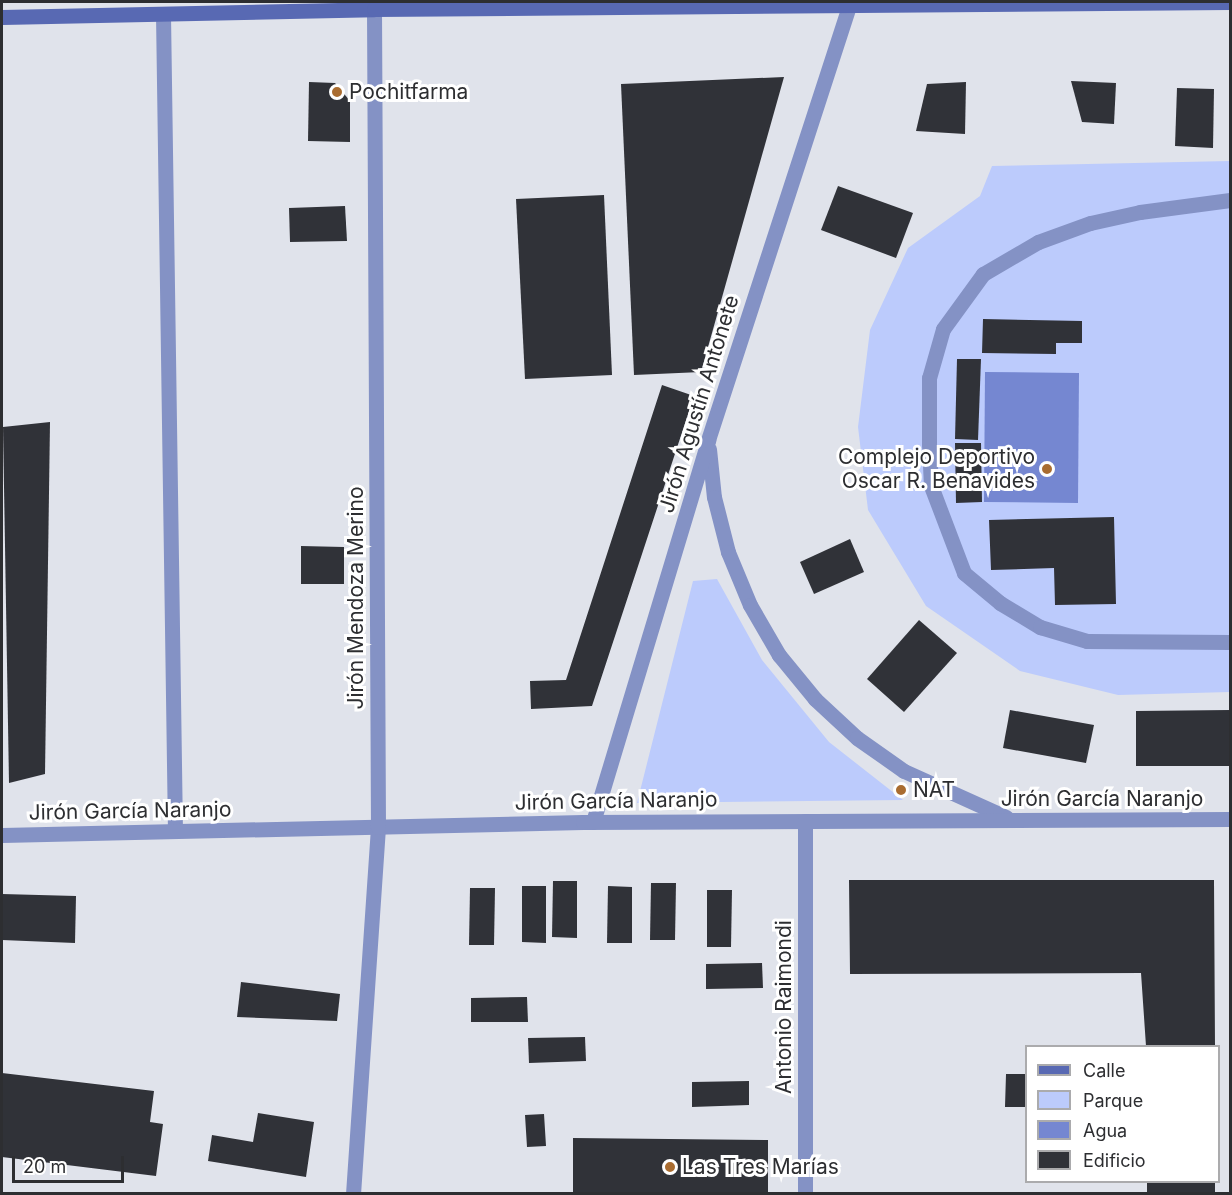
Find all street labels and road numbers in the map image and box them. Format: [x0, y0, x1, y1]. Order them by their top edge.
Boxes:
street label: Jirón Agustín Antonete [654, 292, 744, 516]
street label: Jirón Mendoza Merino [343, 486, 369, 710]
street label: Jirón García Naranjo [1001, 786, 1203, 812]
street label: Jirón García Naranjo [514, 787, 718, 815]
street label: Jirón García Naranjo [28, 797, 232, 825]
street label: Antonio Raimondi [771, 920, 797, 1094]

